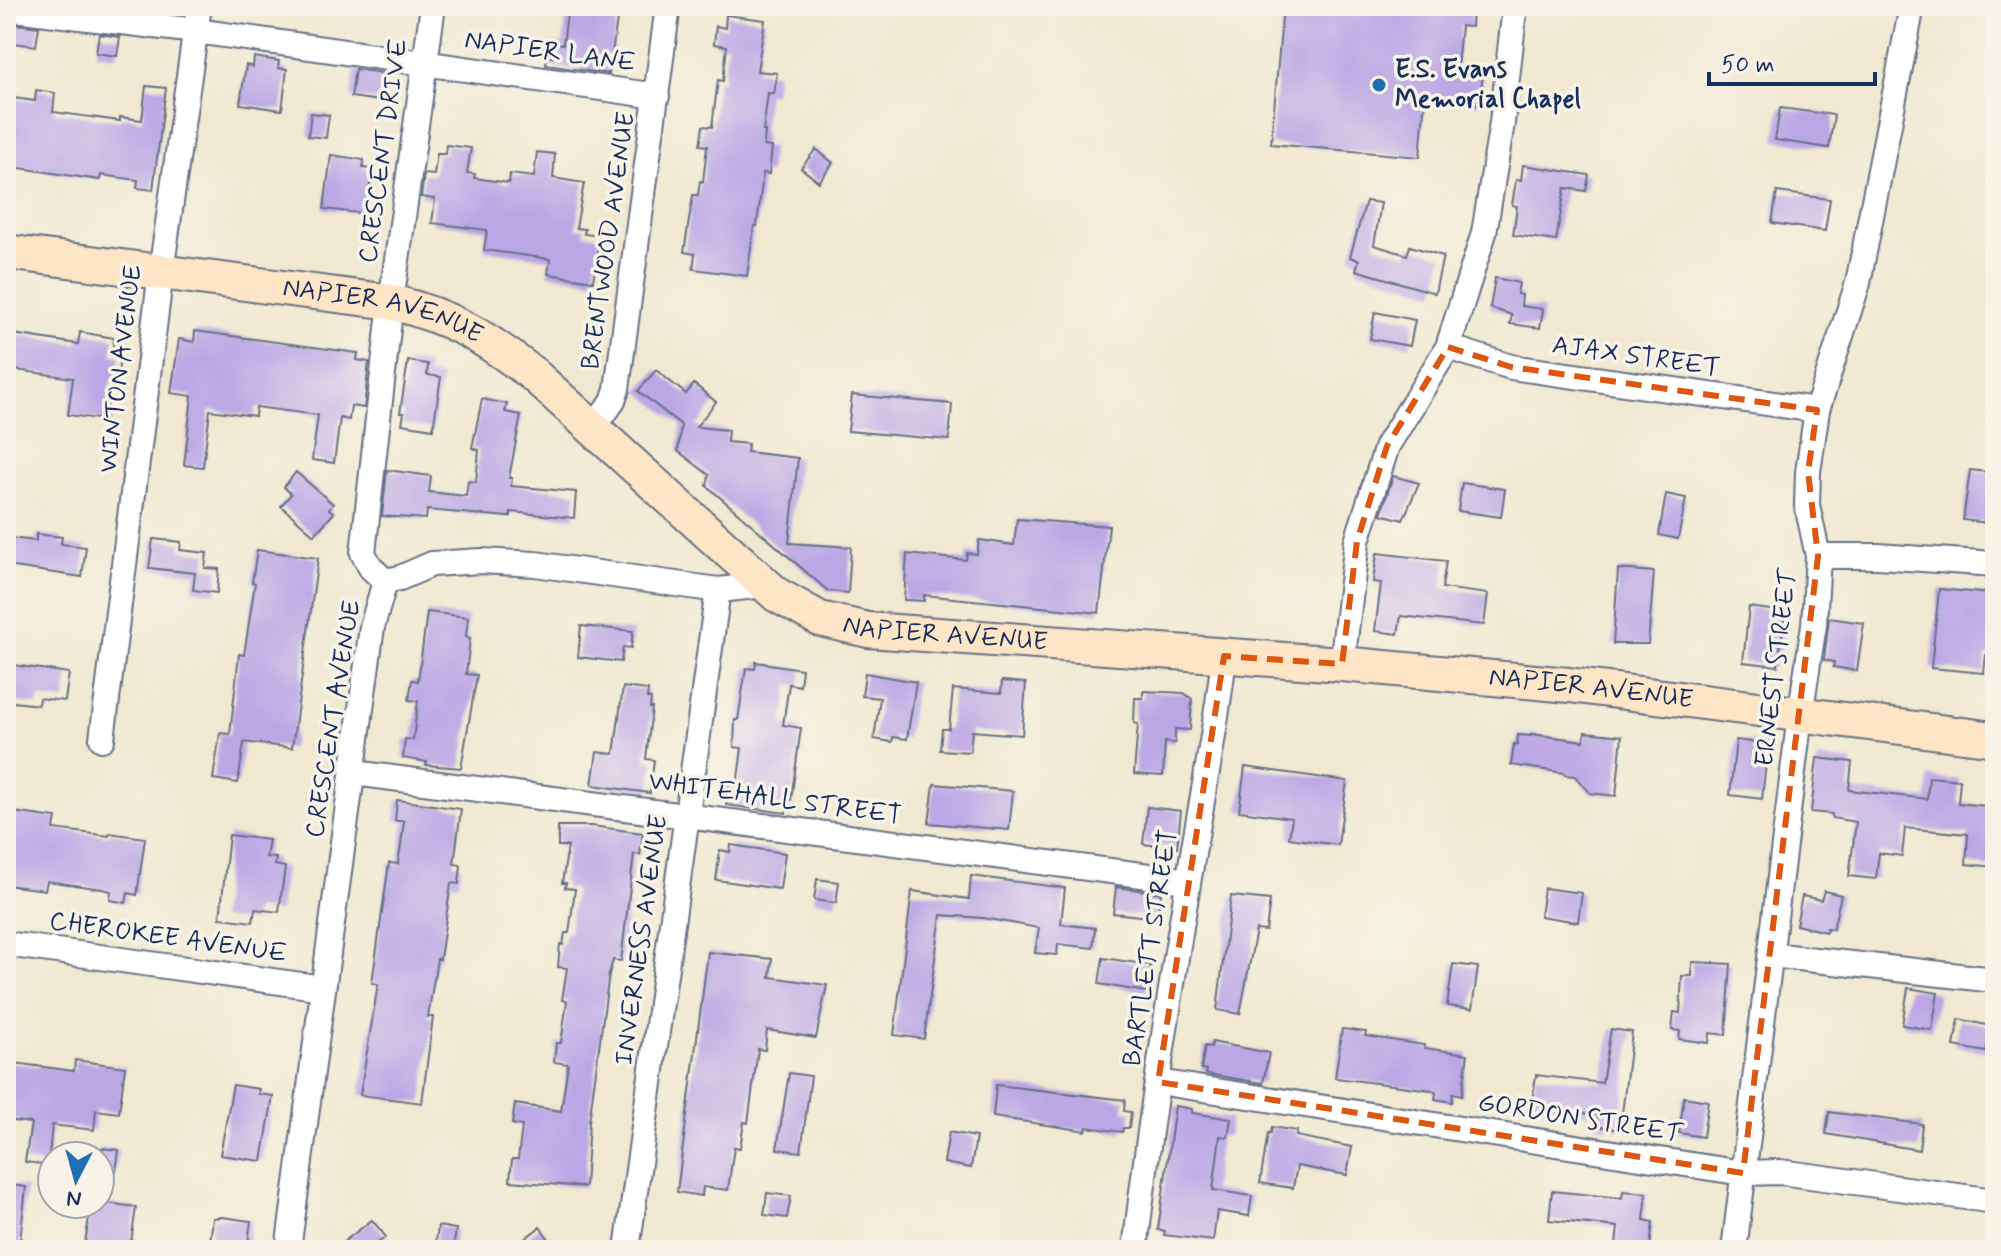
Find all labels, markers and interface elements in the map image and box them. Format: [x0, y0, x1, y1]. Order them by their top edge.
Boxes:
street label: NAPIER LANE [462, 23, 638, 81]
scale bar [1709, 36, 1875, 86]
street label: CRESCENT DRIVE [351, 37, 417, 265]
text: 50 m [1721, 50, 1775, 81]
place label: E.S. Evans Memorial Chapel [1395, 53, 1581, 117]
marker: E.S. Evans Memorial Chapel [1370, 76, 1388, 94]
street label: BRENTWOOD AVENUE [574, 110, 644, 372]
street label: WINTON AVENUE [91, 263, 151, 475]
street label: NAPIER AVENUE [281, 271, 489, 352]
street label: AJAX STREET [1550, 328, 1722, 386]
street label: ERNEST STREET [1748, 566, 1806, 769]
street label: CRESCENT AVENUE [298, 598, 370, 840]
street label: NAPIER AVENUE [840, 608, 1049, 660]
street label: NAPIER AVENUE [1487, 661, 1695, 718]
street label: WHITEHALL STREET [646, 764, 904, 834]
street label: INVERNESS AVENUE [608, 813, 676, 1067]
street label: BARTLETT STREET [1115, 827, 1187, 1069]
street label: CHEROKEE AVENUE [47, 905, 289, 971]
street label: GORDON STREET [1475, 1086, 1686, 1152]
north arrow [36, 1140, 116, 1220]
text: N [65, 1183, 83, 1213]

